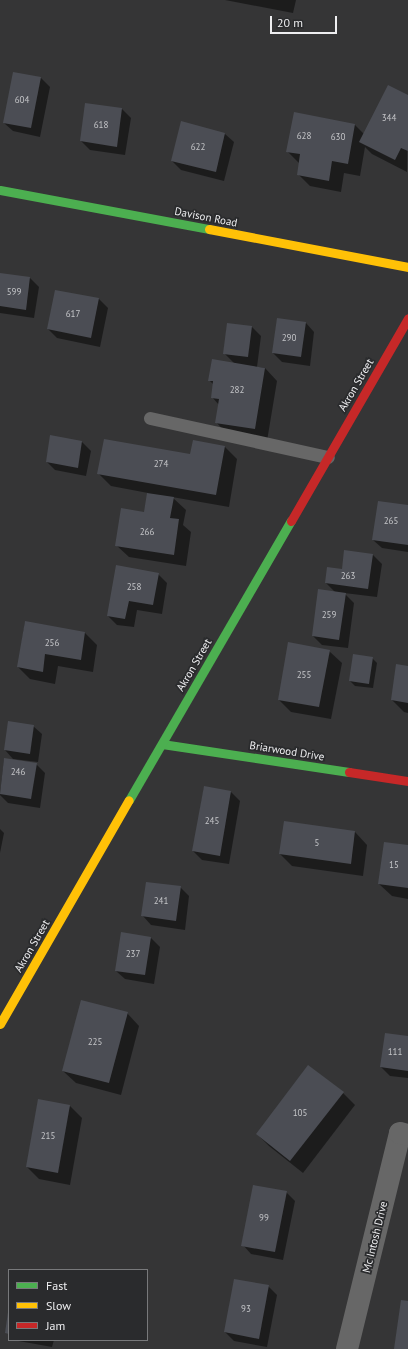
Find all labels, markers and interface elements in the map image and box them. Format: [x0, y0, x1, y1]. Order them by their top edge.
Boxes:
scale bar [272, 8, 339, 34]
text: 20 m [277, 15, 303, 30]
house number: 604 [15, 95, 29, 105]
house number: 344 [382, 113, 396, 123]
house number: 618 [94, 120, 108, 130]
house number: 628 [297, 131, 311, 141]
house number: 630 [331, 132, 345, 142]
house number: 622 [191, 142, 205, 152]
street label: Davison Road [173, 204, 239, 230]
house number: 599 [7, 287, 21, 297]
house number: 617 [66, 309, 80, 319]
house number: 290 [282, 333, 296, 343]
street label: Akron Street [336, 356, 376, 414]
house number: 282 [230, 385, 244, 395]
house number: 274 [154, 459, 168, 469]
house number: 265 [384, 516, 398, 526]
house number: 266 [140, 527, 154, 537]
house number: 263 [341, 571, 355, 581]
house number: 258 [127, 582, 141, 592]
house number: 259 [322, 610, 336, 620]
street label: Akron Street [174, 636, 214, 694]
house number: 256 [45, 638, 59, 648]
house number: 255 [297, 670, 311, 680]
street label: Briarwood Drive [249, 739, 325, 763]
house number: 246 [11, 767, 25, 777]
house number: 245 [205, 816, 219, 826]
house number: 5 [315, 838, 319, 848]
house number: 15 [389, 860, 399, 870]
house number: 241 [154, 896, 168, 906]
street label: Akron Street [12, 917, 52, 975]
house number: 237 [126, 949, 140, 959]
house number: 225 [88, 1037, 102, 1047]
house number: 111 [388, 1047, 402, 1057]
house number: 105 [293, 1108, 307, 1118]
house number: 215 [41, 1131, 55, 1141]
street label: Mc Intosh Drive [360, 1200, 390, 1274]
house number: 99 [259, 1213, 269, 1223]
legend [8, 1269, 148, 1341]
text: Fast [46, 1278, 67, 1293]
text: Slow [46, 1298, 71, 1313]
house number: 93 [241, 1304, 251, 1314]
text: Jam [46, 1318, 65, 1333]

